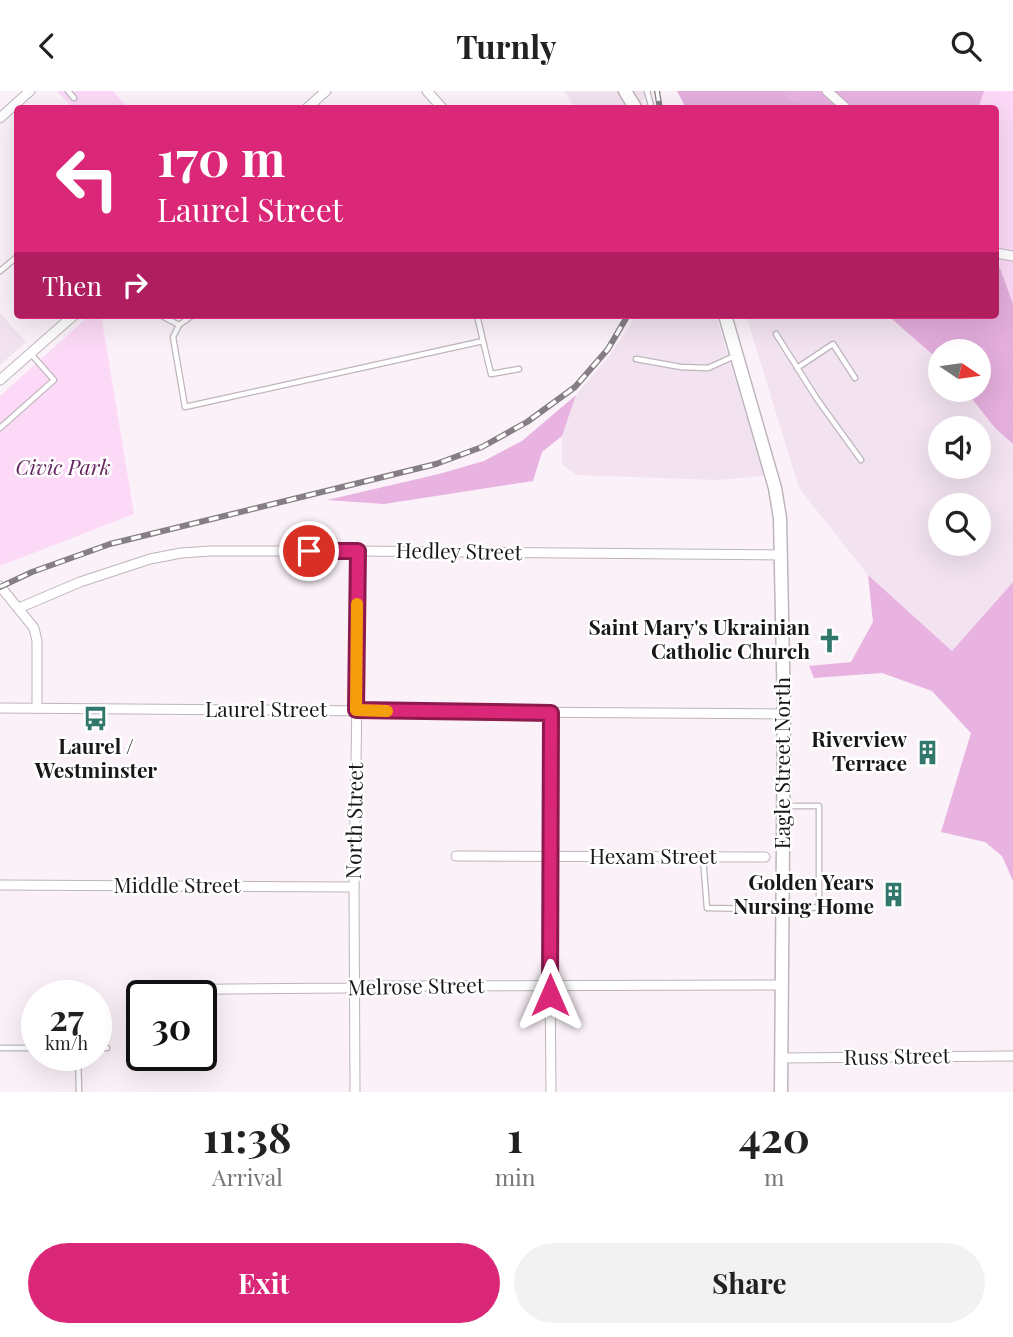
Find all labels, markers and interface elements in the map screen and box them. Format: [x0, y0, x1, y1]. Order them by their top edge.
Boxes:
text: Turnly [456, 24, 557, 67]
icon: back [28, 27, 66, 65]
icon: search [947, 27, 985, 65]
text: 170 m [157, 124, 285, 189]
icon: left [42, 133, 133, 224]
text: Laurel Street [157, 187, 343, 230]
icon: right [116, 266, 154, 304]
text: Then [42, 268, 102, 303]
north arrow [928, 339, 990, 403]
map controls [928, 339, 991, 556]
button: sound [928, 416, 991, 479]
park label: Civic Park [15, 452, 111, 480]
button: search [928, 493, 991, 556]
pin [279, 521, 339, 581]
icon: arrive [290, 532, 328, 570]
street label: Hedley Street [396, 535, 523, 565]
place label: Saint Mary's Ukrainian Catholic Church [588, 612, 810, 664]
church icon: Saint Mary's Ukrainian Catholic Church [816, 626, 844, 654]
street label: Eagle Street North [767, 676, 795, 849]
street label: Laurel Street [205, 694, 328, 722]
bus stop icon: Laurel / Westminster [82, 704, 110, 732]
place label: Riverview Terrace [811, 724, 907, 776]
place label: Laurel / Westminster [34, 731, 157, 783]
building icon: Riverview Terrace [913, 738, 941, 766]
street label: North Street [338, 762, 368, 880]
street label: Hexam Street [589, 841, 717, 869]
place label: Golden Years Nursing Home [733, 867, 874, 919]
street label: Middle Street [114, 870, 241, 898]
building icon: Golden Years Nursing Home [880, 881, 908, 909]
position arrow [513, 958, 587, 1032]
street label: Melrose Street [347, 970, 485, 1000]
speed limit sign: 30 [126, 980, 217, 1071]
text: 27 [49, 993, 84, 1040]
text: km/h [45, 1031, 88, 1055]
street label: Russ Street [844, 1040, 951, 1070]
text: 11:38 [203, 1108, 292, 1164]
text: 1 [507, 1108, 523, 1164]
text: 420 [739, 1108, 810, 1164]
text: Arrival [212, 1161, 283, 1192]
text: min [495, 1161, 536, 1192]
text: m [764, 1161, 784, 1192]
button: Exit [28, 1243, 500, 1323]
button: Share [514, 1243, 985, 1323]

